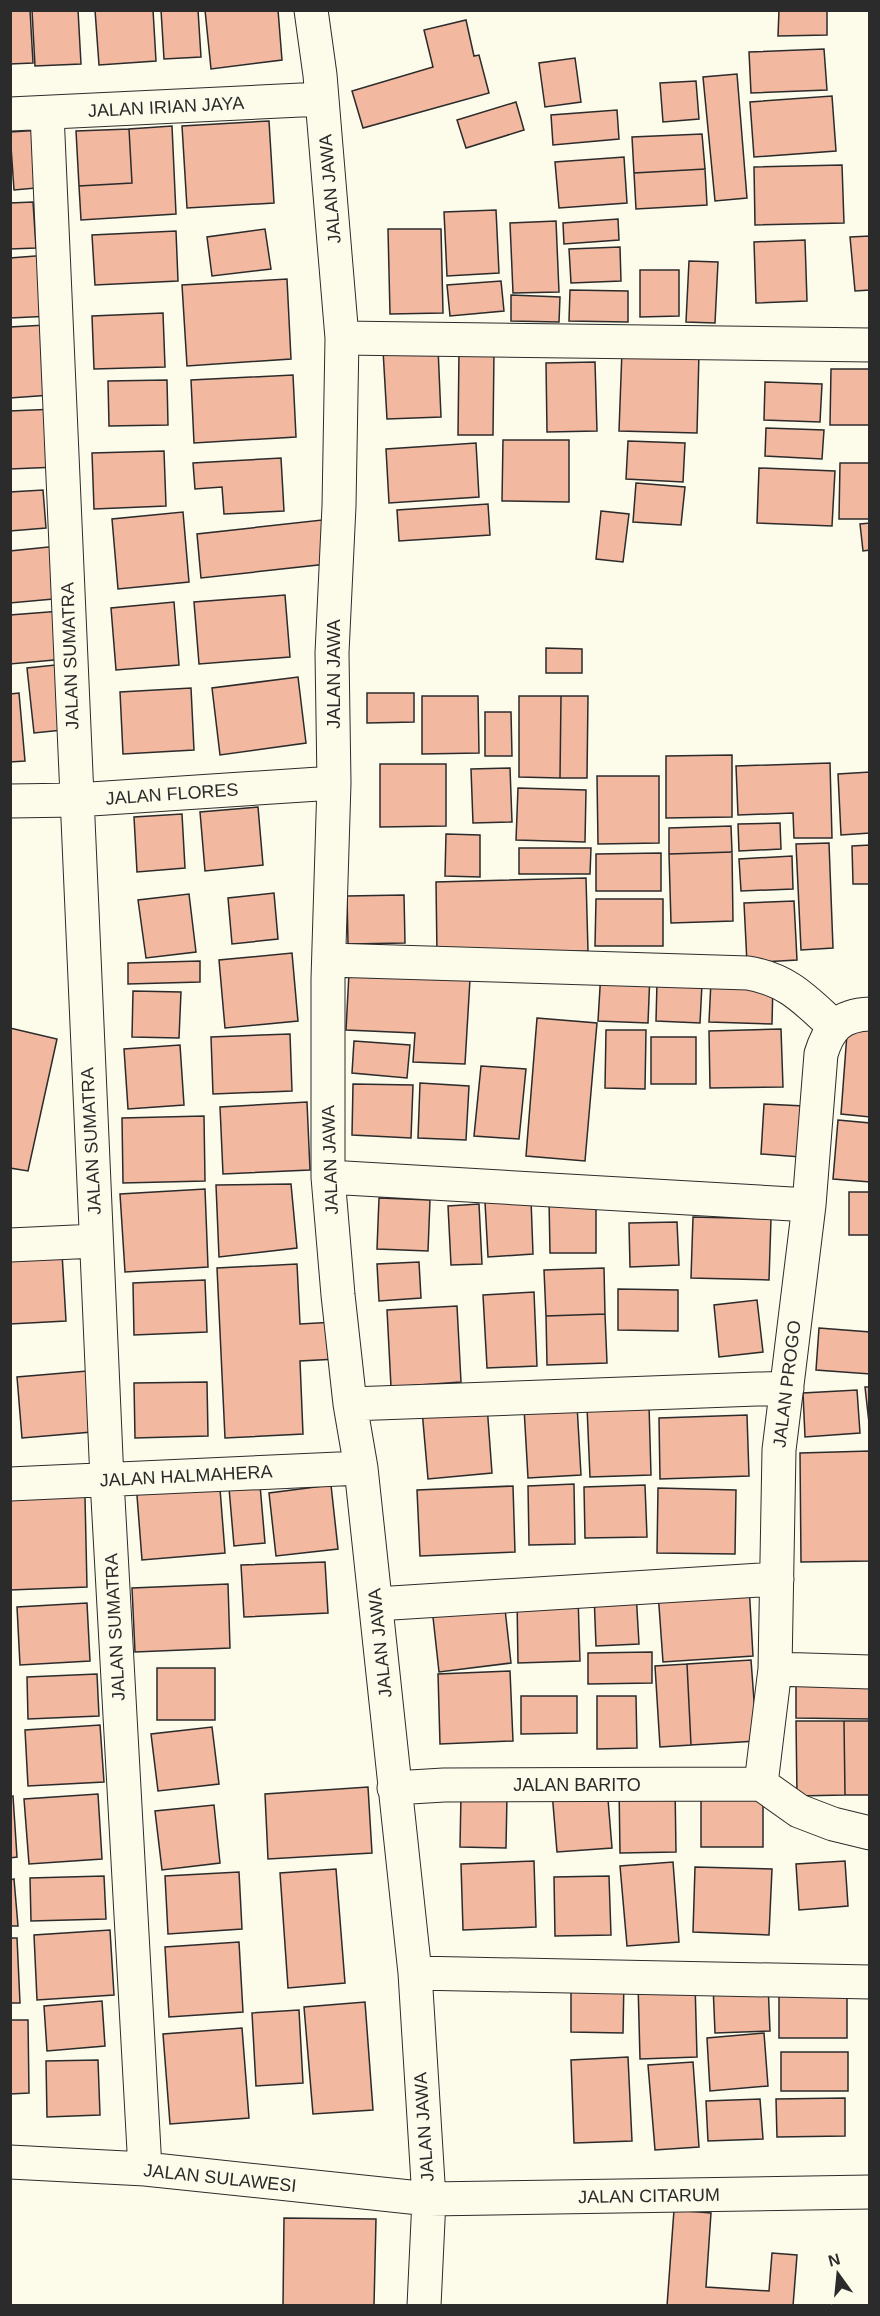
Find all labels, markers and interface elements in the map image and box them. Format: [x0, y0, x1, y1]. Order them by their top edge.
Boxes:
street label: JALAN IRIAN JAYA [87, 93, 245, 121]
street label: JALAN JAWA [315, 133, 345, 245]
street label: JALAN SUMATRA [57, 582, 83, 730]
street label: JALAN JAWA [324, 619, 344, 729]
street label: JALAN FLORES [105, 779, 239, 809]
street label: JALAN SUMATRA [77, 1067, 105, 1215]
street label: JALAN JAWA [318, 1105, 342, 1215]
street label: JALAN PROGO [769, 1319, 805, 1449]
street label: JALAN HALMAHERA [99, 1461, 273, 1491]
street label: JALAN SUMATRA [101, 1553, 129, 1701]
street label: JALAN JAWA [364, 1587, 396, 1699]
street label: JALAN BARITO [513, 1775, 641, 1795]
street label: JALAN JAWA [410, 2072, 438, 2182]
street label: JALAN SULAWESI [143, 2160, 297, 2196]
street label: JALAN CITARUM [578, 2185, 720, 2207]
north arrow [808, 2244, 868, 2304]
text: N [826, 2250, 842, 2270]

